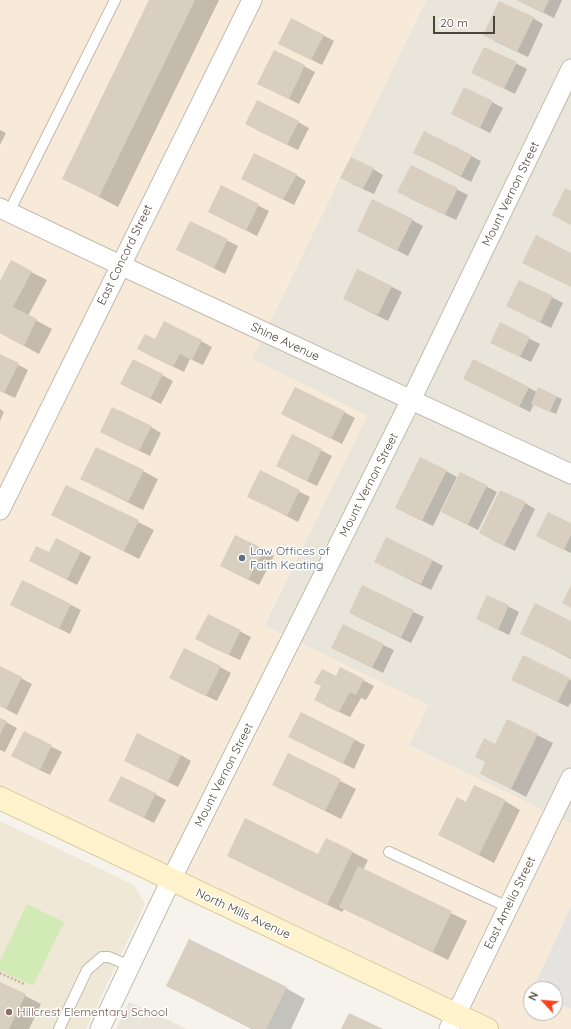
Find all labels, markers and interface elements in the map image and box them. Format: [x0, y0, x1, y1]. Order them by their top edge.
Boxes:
scale bar [435, 8, 497, 34]
text: 20 m [440, 15, 468, 30]
street label: Mount Vernon Street [479, 139, 543, 249]
street label: East Concord Street [94, 202, 156, 308]
street label: Shine Avenue [248, 320, 322, 364]
street label: Mount Vernon Street [337, 431, 401, 539]
place label: Law Offices of Faith Keating [250, 544, 330, 572]
marker: Law Offices of Faith Keating [237, 553, 247, 563]
street label: Mount Vernon Street [192, 721, 256, 829]
street label: East Amelia Street [481, 854, 539, 952]
street label: North Mills Avenue [193, 886, 293, 942]
north arrow [523, 981, 563, 1021]
text: N [525, 989, 541, 1003]
place label: Hillcrest Elementary School [17, 1005, 168, 1019]
marker: Hillcrest Elementary School [4, 1007, 14, 1017]

